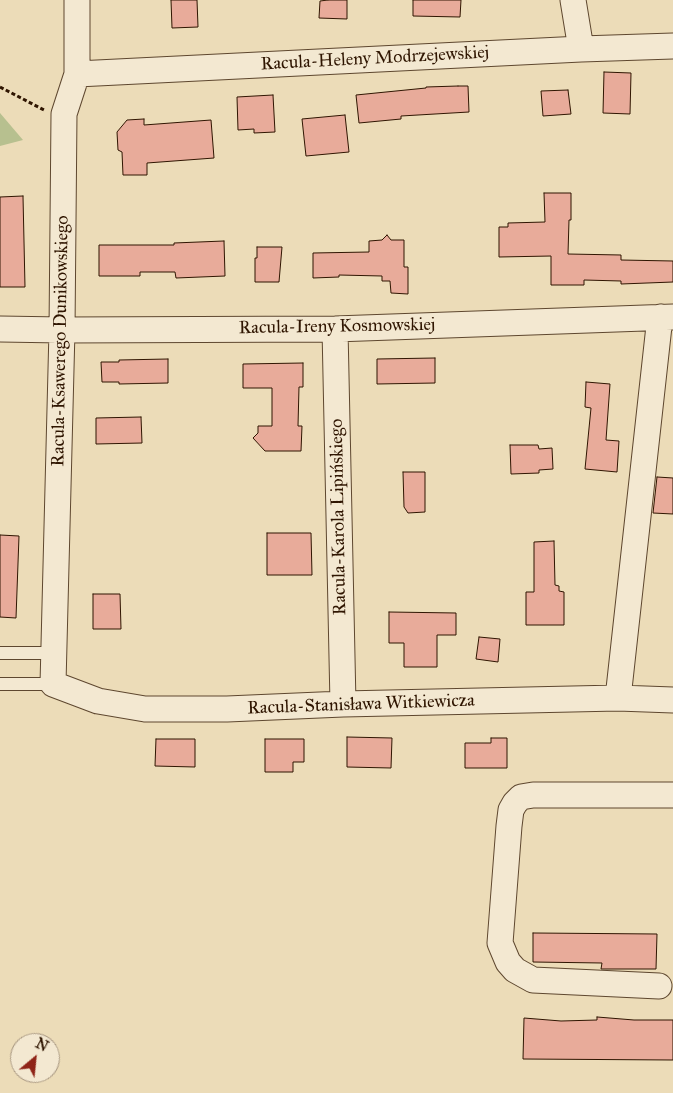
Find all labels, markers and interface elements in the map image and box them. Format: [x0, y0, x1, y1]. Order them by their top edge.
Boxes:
street label: Racula-Heleny Modrzejewskiej [260, 42, 490, 76]
street label: Racula-Ksawerego Dunikowskiego [48, 215, 74, 467]
street label: Racula-Ireny Kosmowskiej [238, 314, 436, 340]
street label: Racula-Karola Lipińskiego [326, 419, 352, 615]
street label: Racula-Stanisława Witkiewicza [247, 690, 475, 720]
north arrow [10, 1033, 60, 1083]
text: N [33, 1035, 51, 1055]

